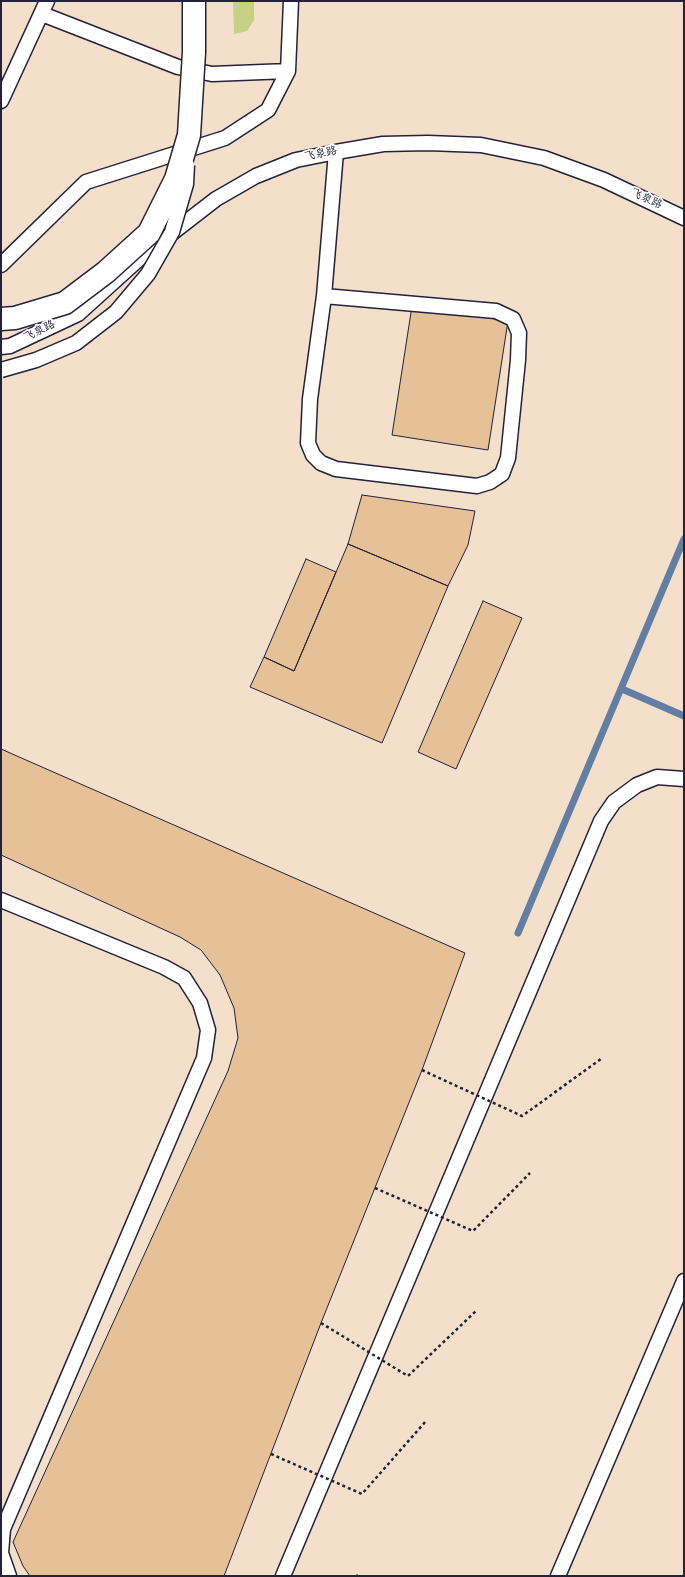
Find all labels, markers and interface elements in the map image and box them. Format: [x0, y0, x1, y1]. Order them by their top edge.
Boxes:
street label: 飞泉路 [303, 145, 339, 165]
street label: 飞泉路 [628, 187, 664, 213]
street label: 飞泉路 [22, 319, 58, 345]

